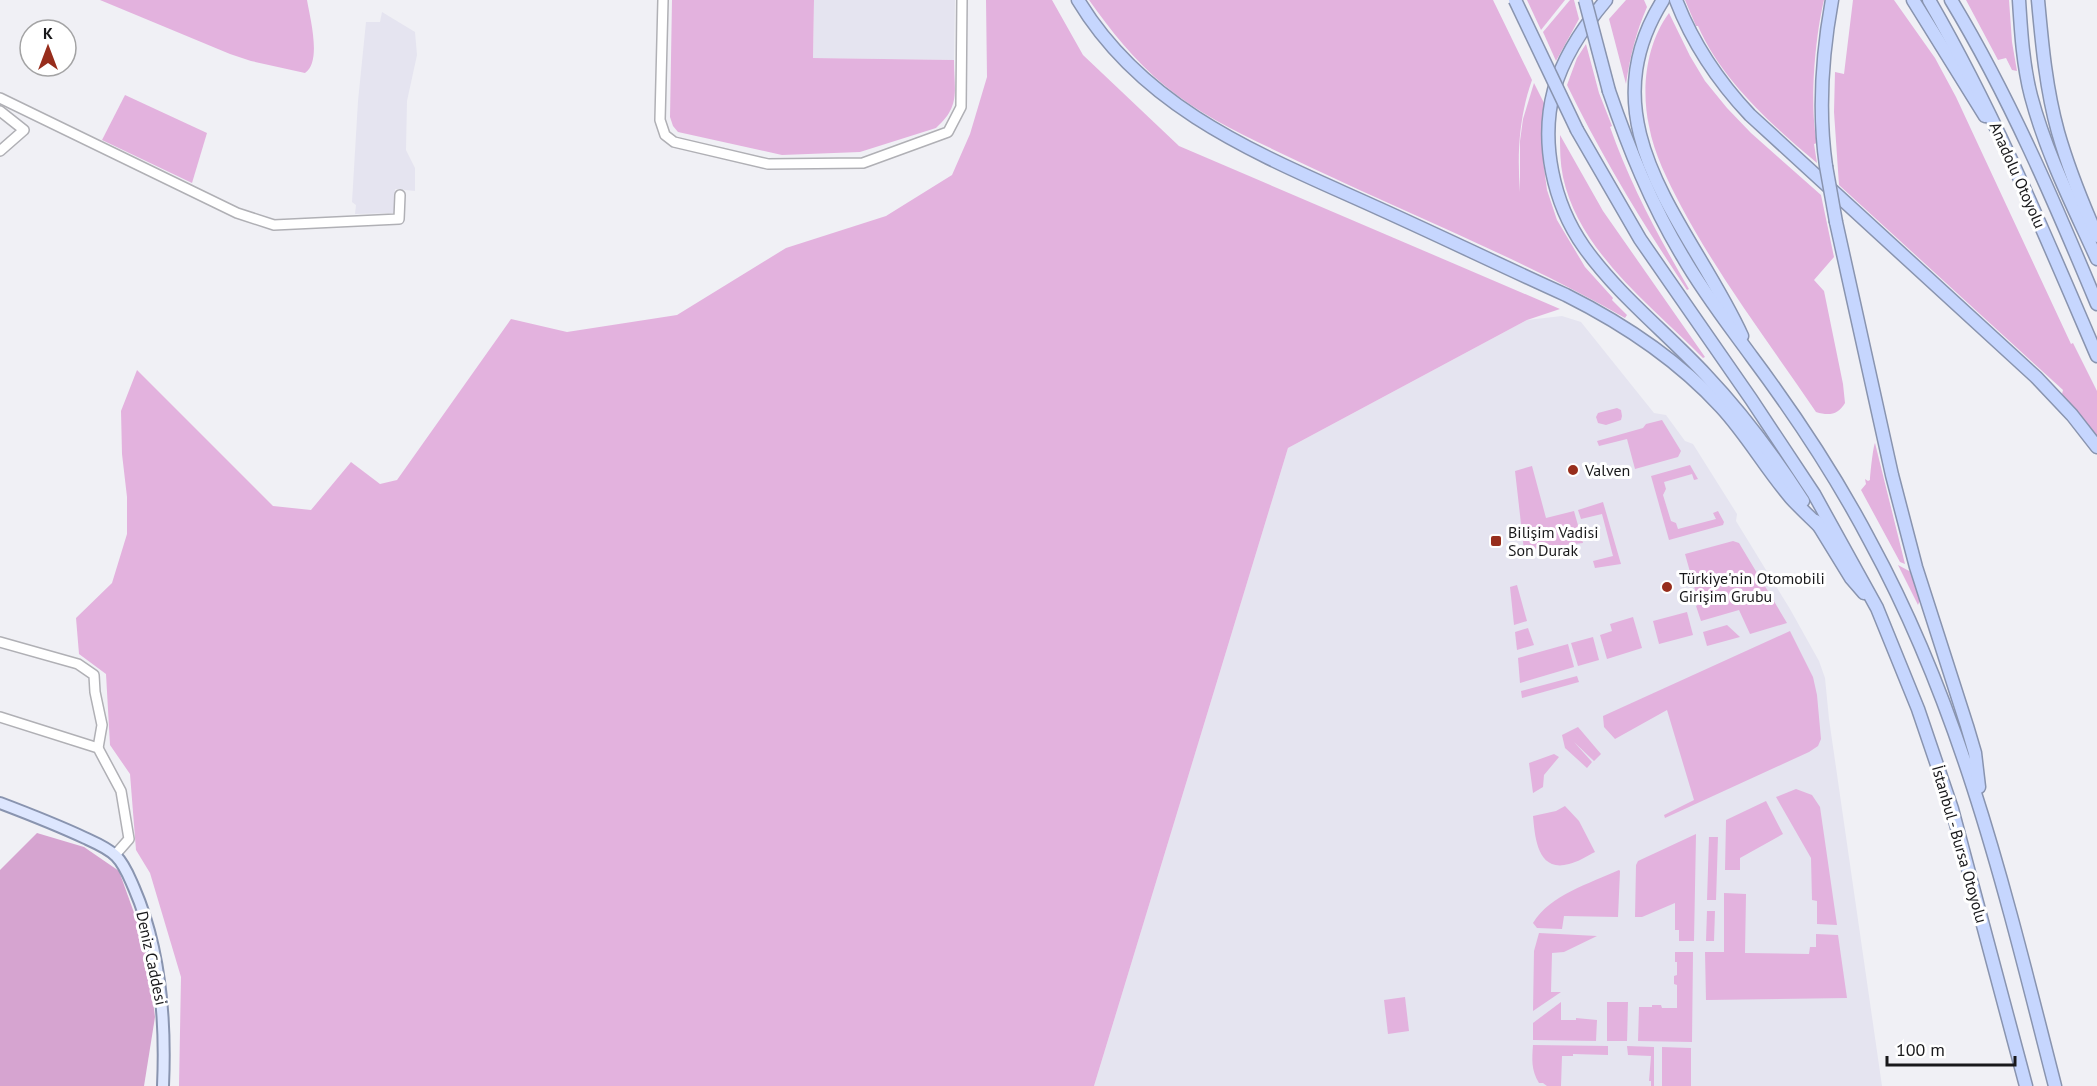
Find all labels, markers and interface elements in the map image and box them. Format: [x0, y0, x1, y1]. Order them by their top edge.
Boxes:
north arrow [18, 18, 78, 78]
text: K [43, 23, 53, 43]
street label: Anadolu Otoyolu [1986, 119, 2050, 231]
place label: Valven [1584, 460, 1630, 480]
marker: Valven [1566, 463, 1580, 477]
place label: Bilişim Vadisi Son Durak [1508, 522, 1599, 560]
marker: Bilişim Vadisi Son Durak [1489, 534, 1503, 548]
place label: Türkiye'nin Otomobili Girişim Grubu [1679, 568, 1825, 606]
marker: Türkiye'nin Otomobili Girişim Grubu [1660, 580, 1674, 594]
street label: İstanbul - Bursa Otoyolu [1928, 763, 1992, 925]
street label: Deniz Caddesi [132, 909, 172, 1007]
scale bar [1887, 1029, 2014, 1067]
text: 100 m [1896, 1038, 1945, 1061]

